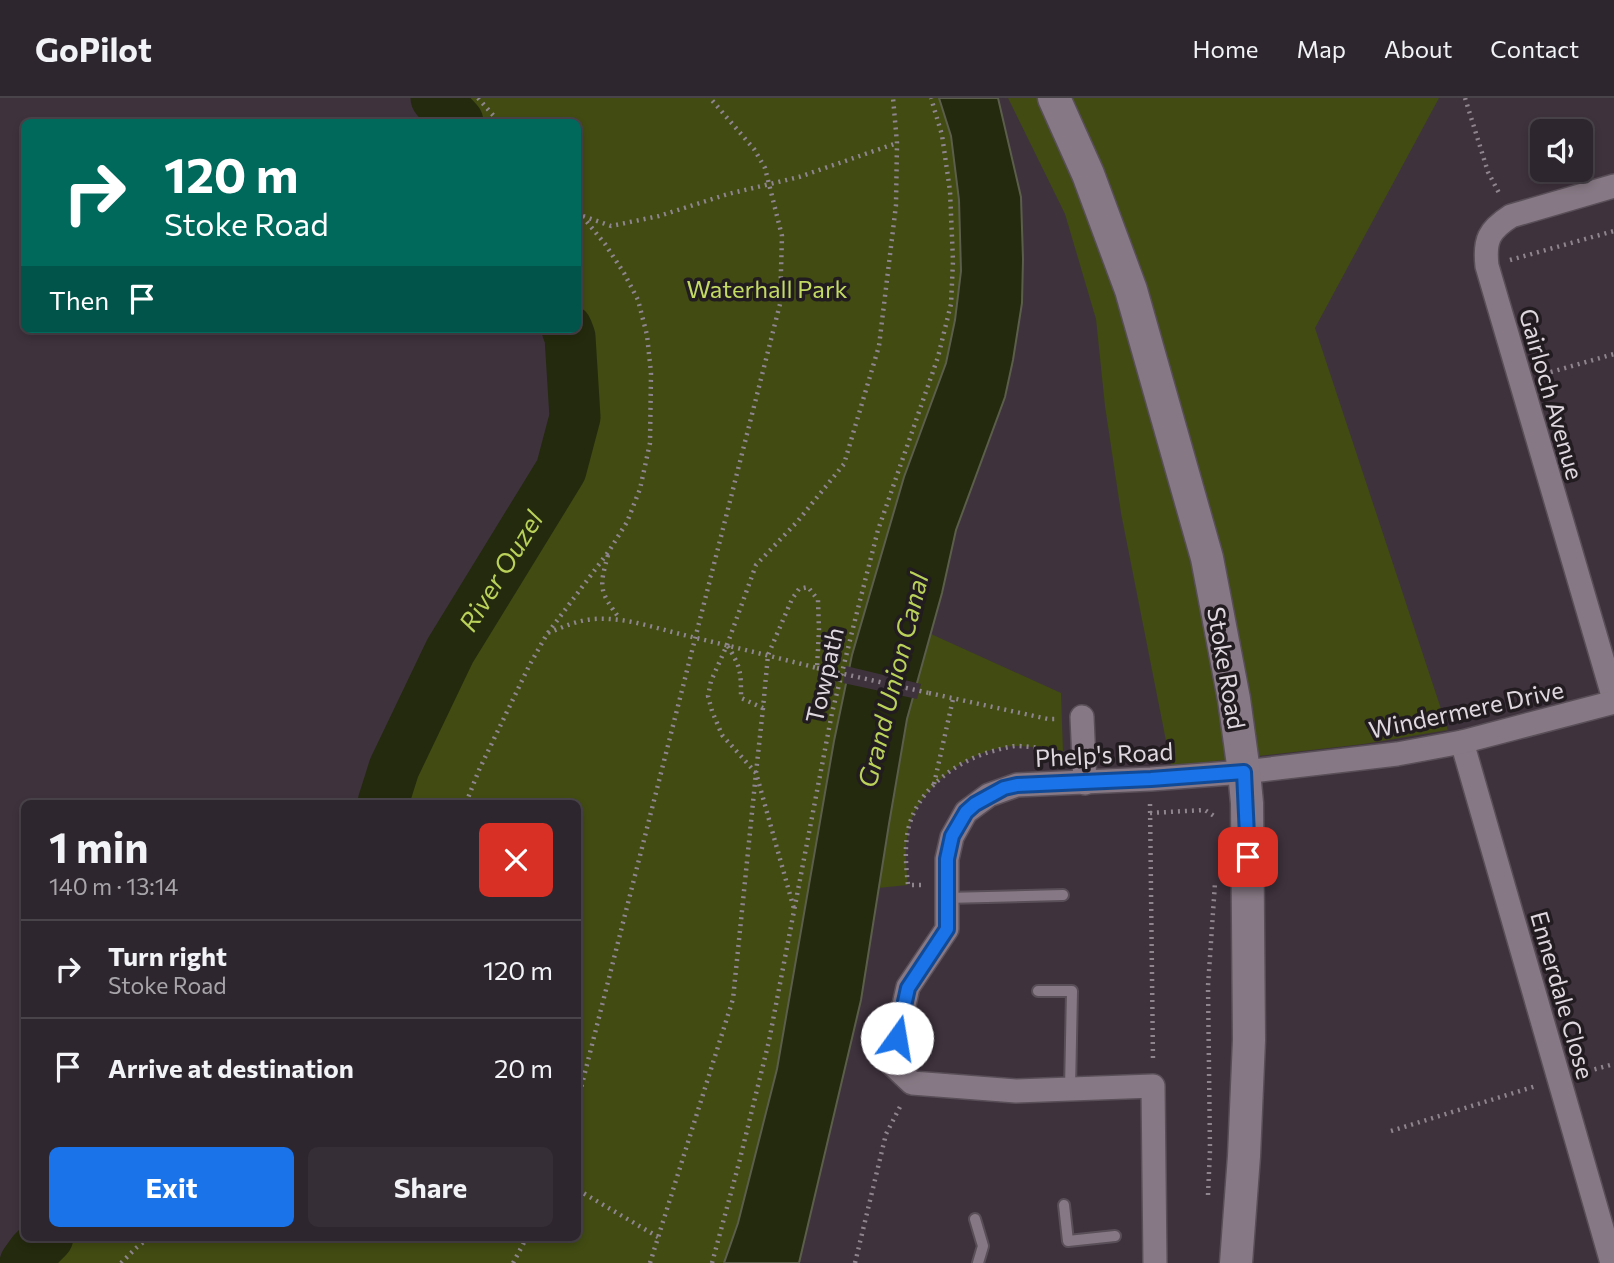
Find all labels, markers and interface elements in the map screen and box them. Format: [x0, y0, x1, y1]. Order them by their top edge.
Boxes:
text: GoPilot [35, 28, 152, 69]
text: Home [1193, 34, 1259, 63]
text: Map [1297, 34, 1346, 63]
text: About [1384, 34, 1452, 63]
text: Contact [1490, 34, 1579, 63]
map controls [1530, 119, 1593, 182]
button: sound [1530, 119, 1593, 182]
text: 120 m [164, 143, 298, 203]
icon: right [49, 147, 140, 238]
text: Stoke Road [164, 203, 329, 243]
park label: Waterhall Park [687, 274, 847, 303]
icon: arrive [123, 280, 161, 318]
text: Then [49, 284, 109, 315]
street label: Gairloch Avenue [1514, 305, 1590, 483]
water label: River Ouzel [451, 503, 549, 636]
water label: Grand Union Canal [850, 568, 934, 791]
street label: Stoke Road [1202, 605, 1252, 731]
street label: Towpath [799, 624, 849, 726]
street label: Windermere Drive [1366, 674, 1566, 744]
street label: Phelp's Road [1034, 736, 1174, 772]
text: 1 min [49, 820, 149, 872]
button: close [479, 823, 553, 897]
pin [1218, 827, 1278, 887]
icon: arrive [1229, 838, 1267, 876]
text: 140 m · 13:14 [49, 872, 178, 900]
street label: Ennerdale Close [1525, 908, 1601, 1082]
text: Turn right [108, 940, 227, 971]
icon: right [49, 950, 87, 988]
text: 120 m [483, 954, 553, 985]
text: Stoke Road [108, 971, 226, 999]
position arrow [860, 1001, 934, 1075]
icon: arrive [49, 1048, 87, 1086]
text: Arrive at destination [108, 1052, 354, 1083]
text: 20 m [494, 1052, 553, 1083]
button: Exit [49, 1147, 294, 1227]
button: Share [308, 1147, 553, 1227]

